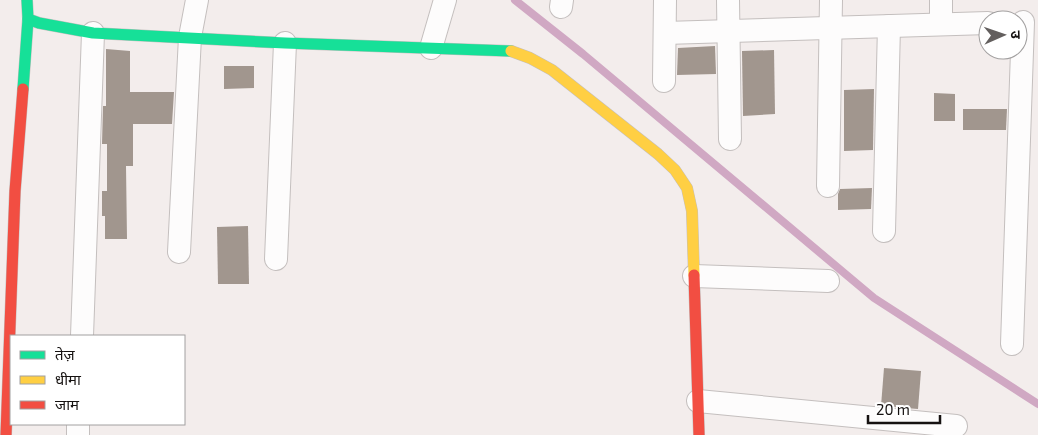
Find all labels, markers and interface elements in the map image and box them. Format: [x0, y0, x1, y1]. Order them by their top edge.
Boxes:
north arrow [978, 10, 1028, 60]
text: उ [1008, 30, 1025, 40]
legend [10, 335, 185, 425]
text: तेज़ [55, 345, 76, 363]
text: धीमा [55, 370, 82, 388]
scale bar [868, 392, 940, 424]
text: जाम [55, 395, 80, 413]
text: 20 m [876, 400, 910, 418]

